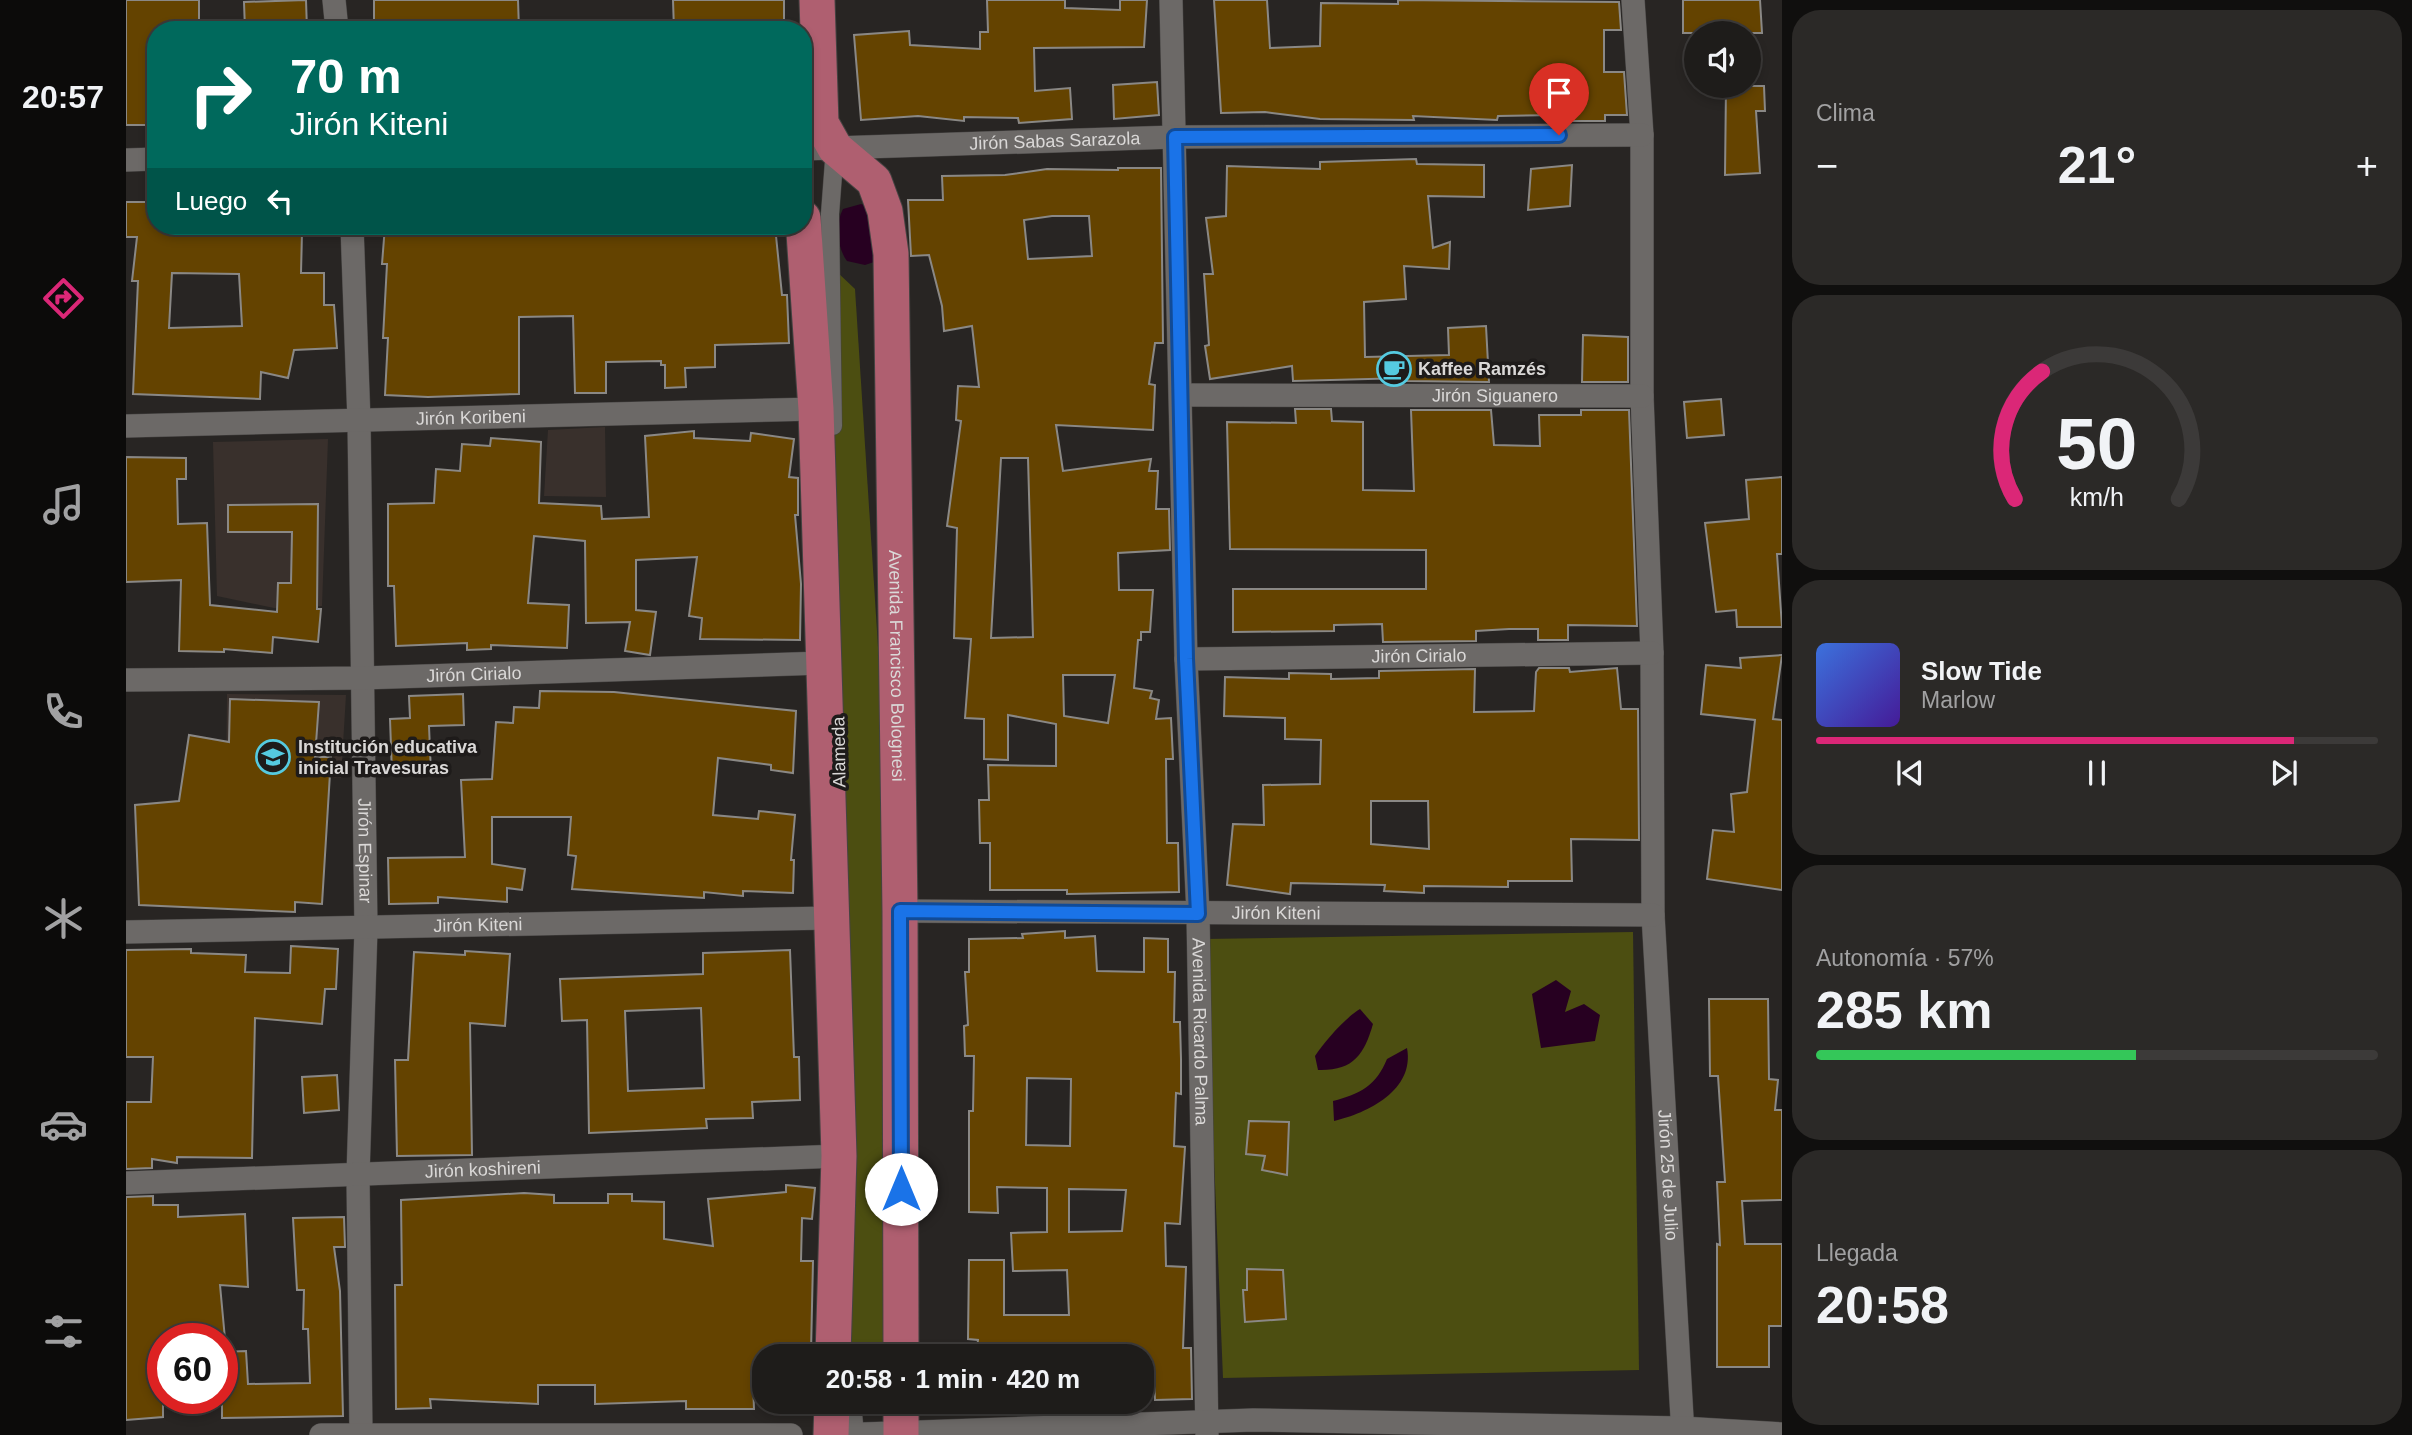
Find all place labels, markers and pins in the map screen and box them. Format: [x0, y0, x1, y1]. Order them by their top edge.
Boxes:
pin [1529, 63, 1589, 135]
cafe icon: Kaffee Ramzés [1375, 350, 1413, 388]
place label: Kaffee Ramzés [1418, 359, 1546, 379]
place label: Institución educativa inicial Travesuras [298, 737, 478, 778]
school or university icon: Institución educativa inicial Travesuras [254, 738, 292, 776]

